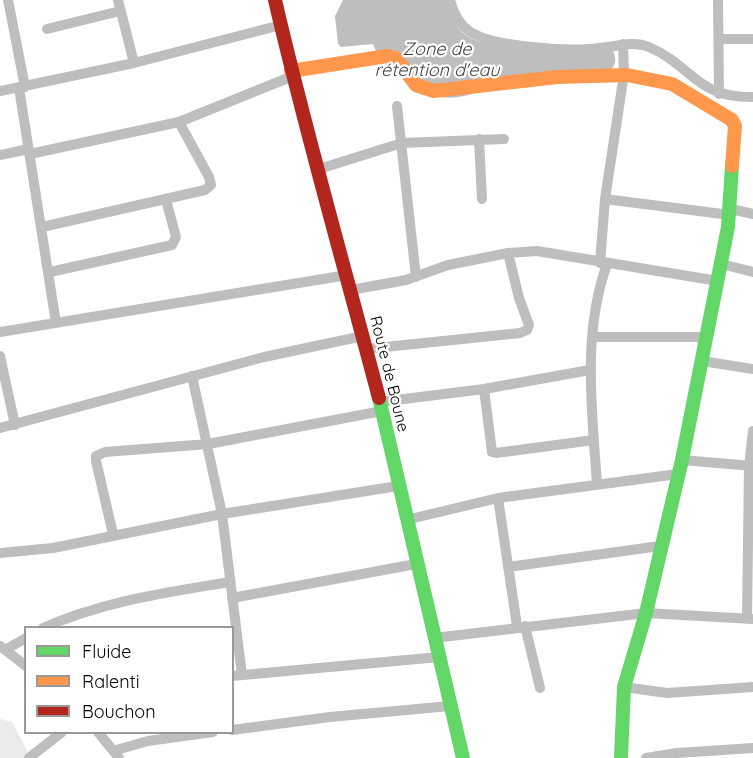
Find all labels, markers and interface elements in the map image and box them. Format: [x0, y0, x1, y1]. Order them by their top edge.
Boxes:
water label: Zone de rétention d'eau [374, 39, 500, 82]
street label: Route de Boune [365, 314, 413, 434]
legend [24, 626, 234, 734]
text: Fluide [82, 640, 131, 663]
text: Ralenti [82, 670, 140, 693]
text: Bouchon [82, 700, 156, 723]

